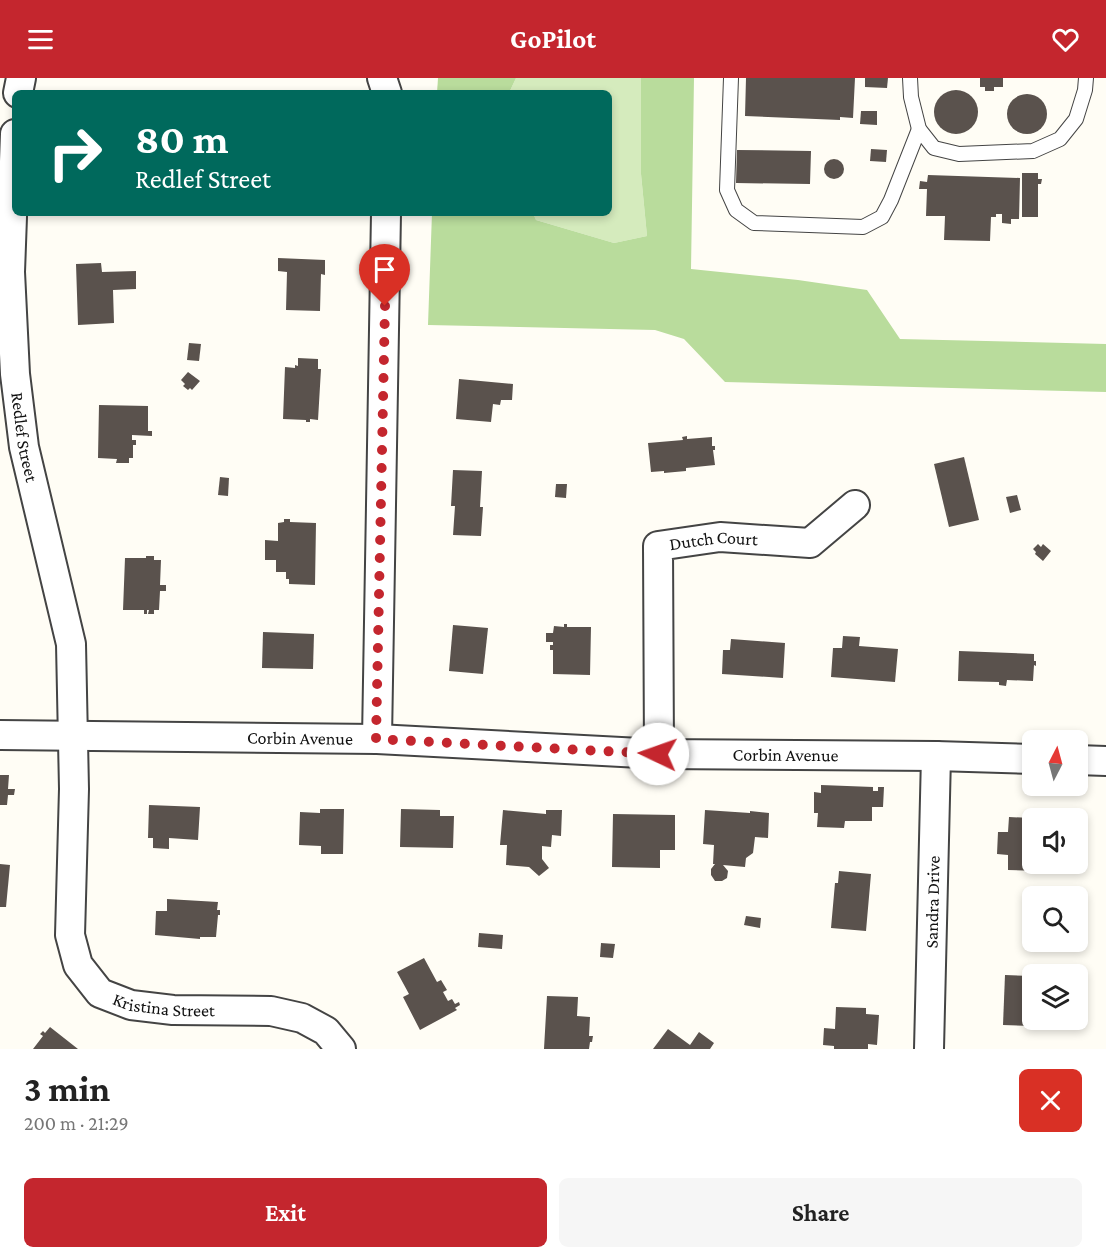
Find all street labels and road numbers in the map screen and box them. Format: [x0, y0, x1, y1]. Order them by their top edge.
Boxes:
street label: Redlef Street [7, 391, 42, 485]
street label: Dutch Court [668, 527, 760, 554]
street label: Corbin Avenue [247, 728, 353, 749]
street label: Corbin Avenue [733, 745, 839, 765]
street label: Sandra Drive [921, 855, 944, 949]
street label: Kristina Street [110, 989, 216, 1020]

